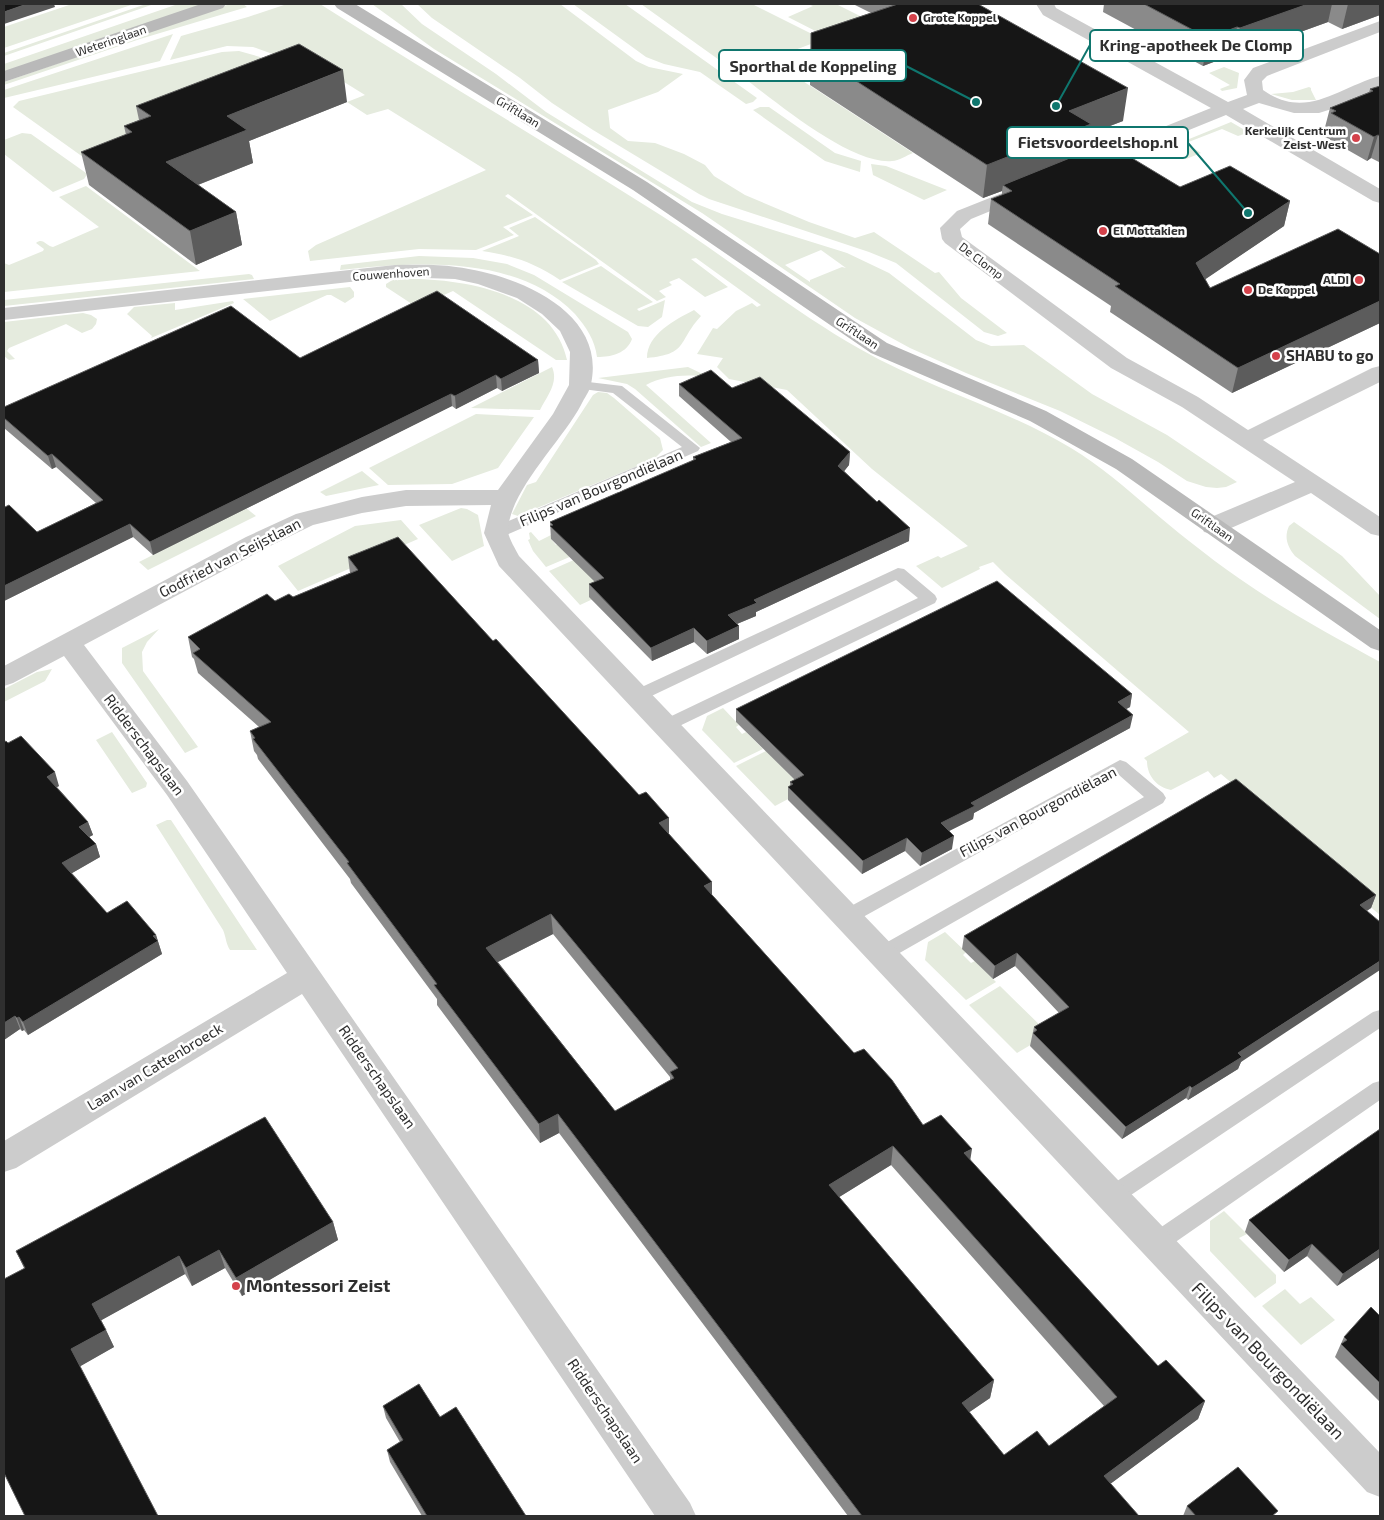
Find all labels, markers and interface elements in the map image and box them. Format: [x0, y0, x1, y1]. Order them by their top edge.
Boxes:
place label: Grote Koppel [923, 10, 997, 24]
marker: Grote Koppel [907, 12, 919, 24]
street label: Weteringlaan [74, 21, 148, 59]
callout: Kring-apotheek De Clomp [1090, 30, 1303, 61]
text: Kring-apotheek De Clomp [1100, 35, 1292, 54]
callout: Sporthal de Koppeling [719, 50, 906, 81]
text: Sporthal de Koppeling [729, 56, 897, 75]
street label: Griftlaan [494, 93, 543, 130]
place label: Kerkelijk Centrum Zeist-West [1245, 123, 1346, 151]
callout: Fietsvoordeelshop.nl [1007, 127, 1188, 158]
text: Fietsvoordeelshop.nl [1018, 132, 1179, 151]
marker: Kerkelijk Centrum Zeist-West [1350, 132, 1362, 144]
place label: El Mottakien [1113, 223, 1185, 237]
marker: El Mottakien [1097, 225, 1109, 237]
street label: De Clomp [957, 239, 1007, 281]
street label: Couwenhoven [352, 263, 430, 283]
place label: ALDI [1323, 272, 1349, 286]
marker: ALDI [1353, 274, 1365, 286]
place label: De Koppel [1258, 282, 1315, 296]
marker: De Koppel [1242, 284, 1254, 296]
street label: Griftlaan [834, 313, 882, 351]
place label: SHABU to go [1286, 346, 1374, 364]
marker: SHABU to go [1270, 350, 1282, 362]
street label: Filips van Bourgondiëlaan [516, 445, 685, 530]
street label: Griftlaan [1189, 505, 1236, 544]
street label: Godfried van Seijstlaan [156, 514, 304, 602]
street label: Ridderschapslaan [101, 690, 189, 799]
street label: Filips van Bourgondiëlaan [956, 762, 1119, 860]
street label: Laan van Cattenbroeck [83, 1018, 226, 1114]
street label: Ridderschapslaan [335, 1021, 420, 1132]
place label: Montessori Zeist [246, 1274, 391, 1296]
street label: Filips van Bourgondiëlaan [1188, 1277, 1350, 1444]
marker: Montessori Zeist [230, 1280, 242, 1292]
street label: Ridderschapslaan [564, 1355, 647, 1466]

